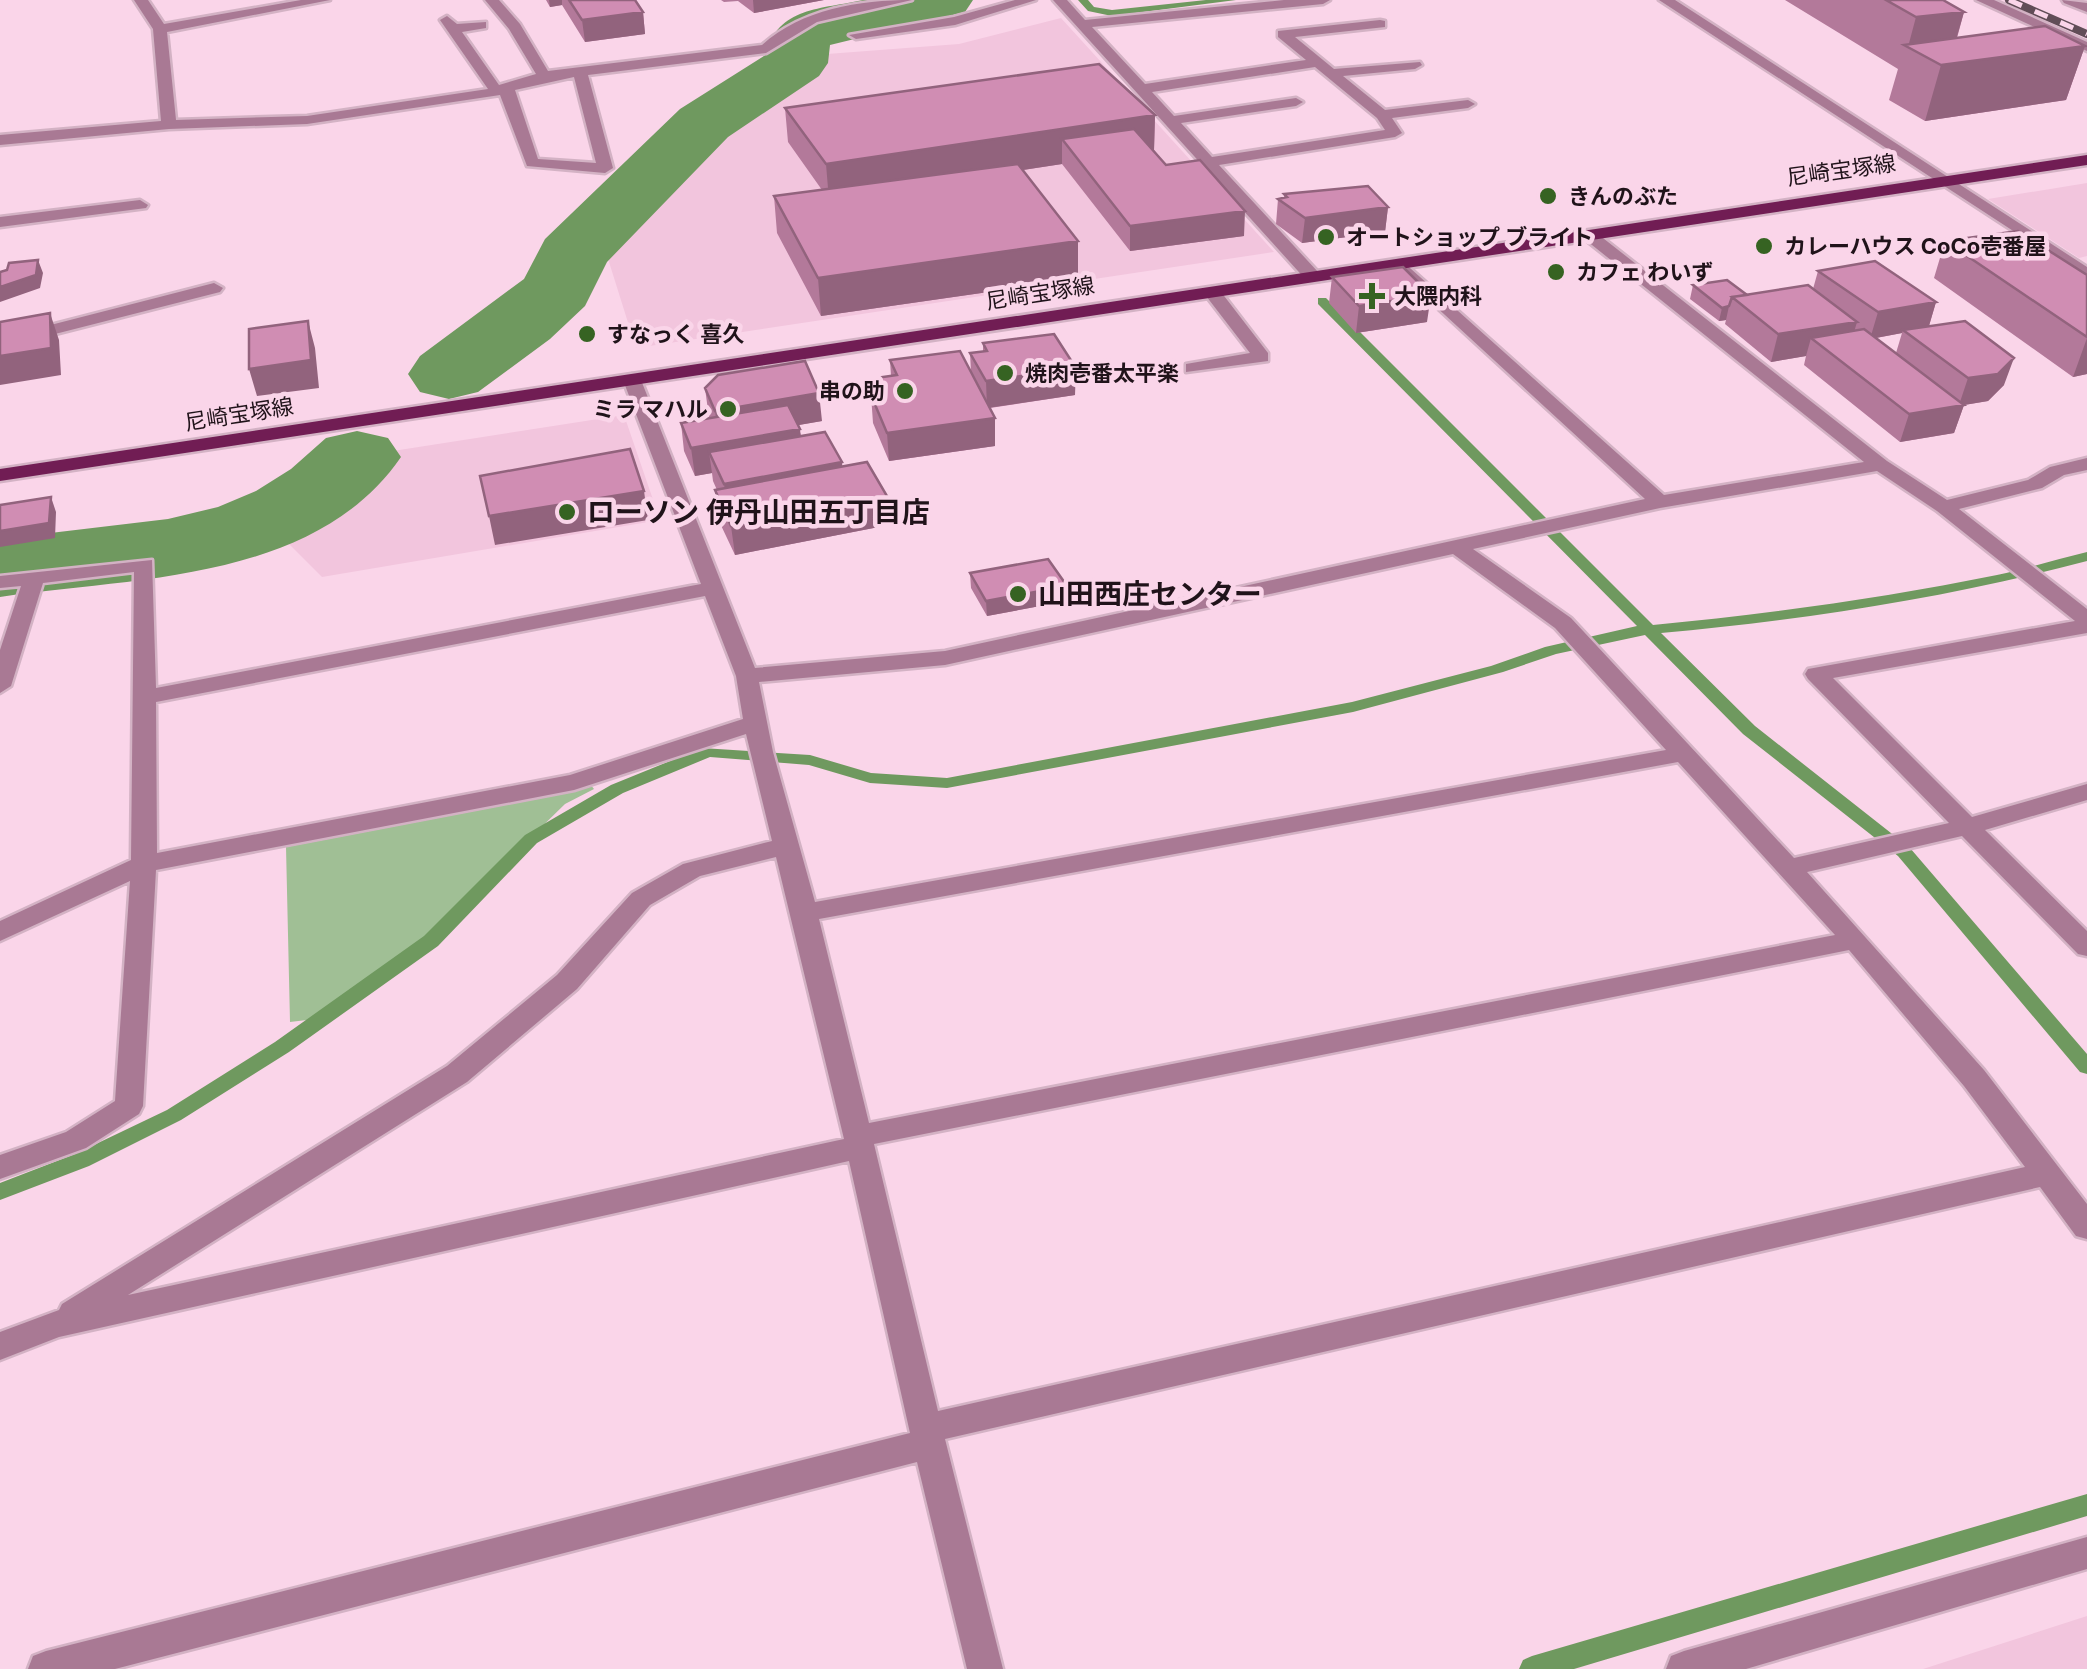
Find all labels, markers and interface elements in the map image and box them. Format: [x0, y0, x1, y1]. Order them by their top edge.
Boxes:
street label: 尼崎宝塚線 [1785, 149, 1897, 191]
place label: きんのぶた [1568, 183, 1678, 209]
marker: きんのぶた [1537, 185, 1559, 207]
place label: オートショップ ブライト [1346, 224, 1593, 250]
marker: オートショップ ブライト [1315, 226, 1337, 248]
place label: カレーハウス CoCo壱番屋 [1784, 233, 2046, 259]
marker: カレーハウス CoCo壱番屋 [1753, 235, 1775, 257]
place label: カフェ わいず [1576, 259, 1713, 285]
marker: カフェ わいず [1545, 261, 1567, 283]
street label: 尼崎宝塚線 [984, 272, 1096, 314]
marker: 大隈内科 [1359, 283, 1385, 309]
place label: 大隈内科 [1394, 283, 1482, 309]
place label: すなっく 喜久 [607, 321, 744, 347]
marker: すなっく 喜久 [576, 323, 598, 345]
place label: 焼肉壱番太平楽 [1025, 360, 1179, 386]
marker: 焼肉壱番太平楽 [994, 362, 1016, 384]
place label: 串の助 [819, 378, 885, 404]
marker: 串の助 [894, 380, 916, 402]
street label: 尼崎宝塚線 [183, 393, 295, 435]
place label: ミラ マハル [593, 396, 708, 422]
marker: ミラ マハル [717, 398, 739, 420]
place label: ローソン 伊丹山田五丁目店 [587, 495, 930, 529]
marker: ローソン 伊丹山田五丁目店 [556, 501, 578, 523]
place label: 山田西庄センター [1038, 577, 1262, 611]
marker: 山田西庄センター [1007, 583, 1029, 605]

